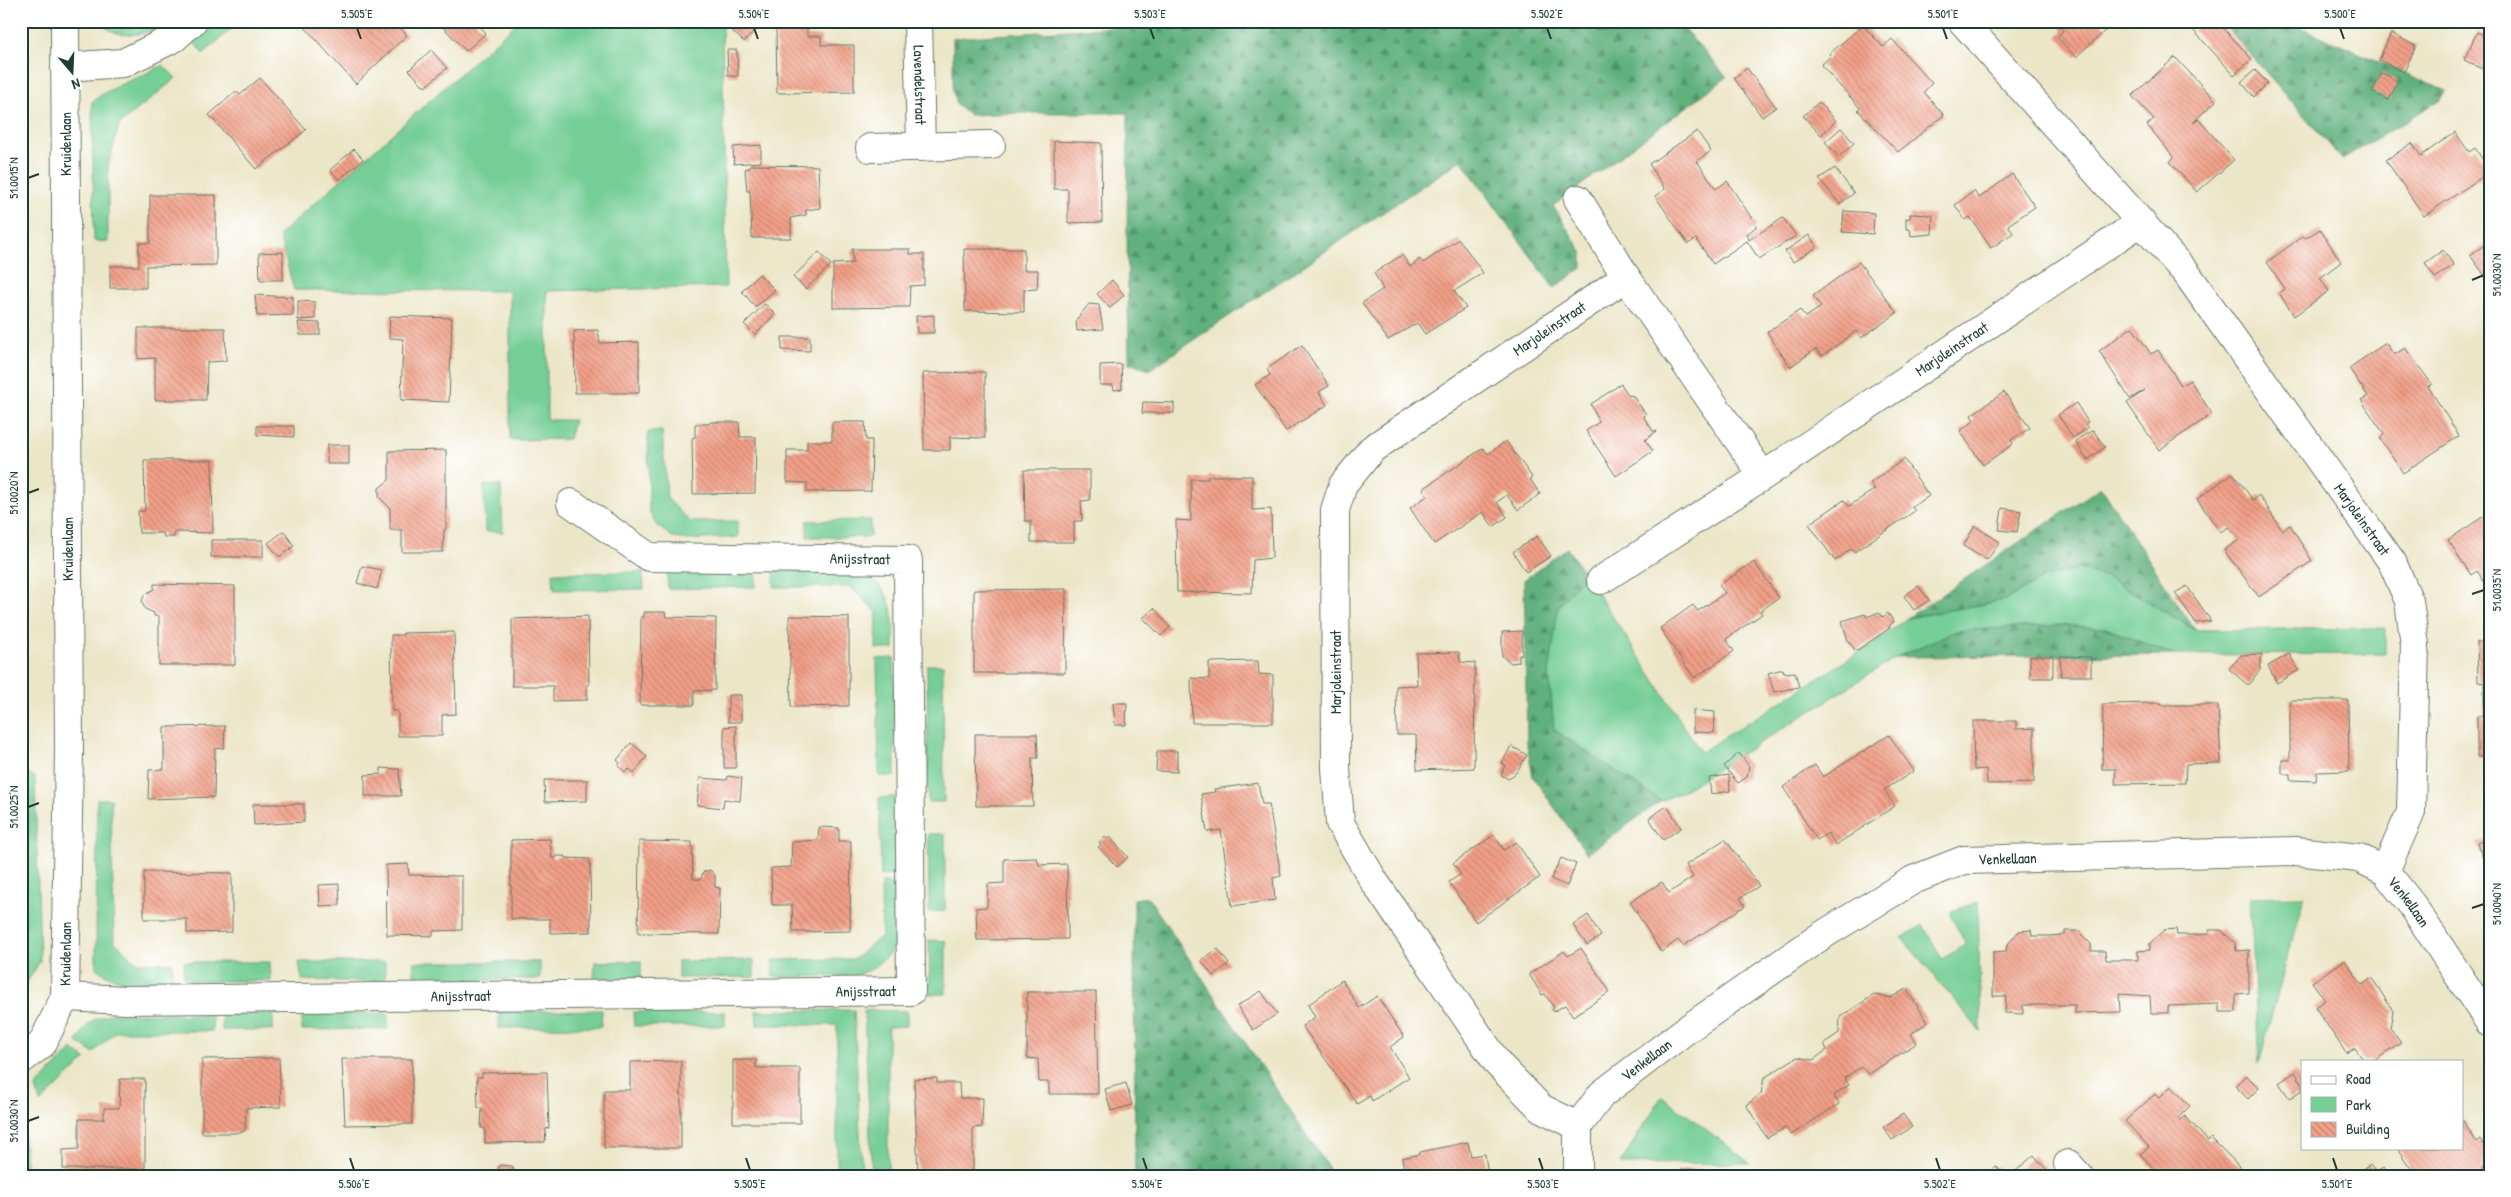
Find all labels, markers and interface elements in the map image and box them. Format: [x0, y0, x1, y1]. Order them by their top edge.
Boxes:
text: 5.505°E [341, 5, 373, 22]
text: 5.504°E [739, 5, 770, 22]
text: 5.503°E [1134, 5, 1166, 22]
text: 5.502°E [1531, 5, 1564, 22]
text: 5.501°E [1928, 5, 1959, 22]
text: 5.500°E [2324, 5, 2356, 22]
street label: Lavendelstraat [909, 45, 931, 126]
north arrow [48, 48, 98, 98]
text: N [69, 75, 83, 95]
street label: Kruidenlaan [55, 112, 76, 176]
text: 51.0015°N [5, 157, 22, 199]
text: 51.0030°N [2488, 254, 2505, 296]
street label: Marjoleinstraat [1509, 296, 1591, 361]
street label: Marjoleinstraat [1911, 316, 1993, 381]
text: 51.0020°N [5, 472, 22, 514]
street label: Marjoleinstraat [2329, 479, 2396, 560]
street label: Kruidenlaan [57, 517, 78, 581]
street label: Anijsstraat [830, 547, 891, 570]
text: 51.0035°N [2488, 569, 2505, 611]
street label: Marjoleinstraat [1325, 629, 1346, 714]
text: 51.0025°N [5, 786, 22, 828]
street label: Venkellaan [1978, 847, 2037, 870]
street label: Venkellaan [2383, 872, 2435, 931]
text: 51.0040°N [2488, 883, 2505, 925]
street label: Kruidenlaan [54, 921, 76, 986]
street label: Anijsstraat [836, 980, 897, 1002]
street label: Anijsstraat [431, 985, 492, 1007]
street label: Venkellaan [1617, 1033, 1676, 1086]
legend [2301, 1060, 2464, 1150]
text: Road [2346, 1068, 2371, 1089]
text: Park [2346, 1094, 2371, 1115]
text: 51.0030°N [5, 1100, 22, 1142]
text: Building [2346, 1118, 2390, 1139]
text: 5.506°E [339, 1175, 370, 1192]
text: 5.505°E [734, 1175, 766, 1192]
text: 5.504°E [1132, 1175, 1163, 1192]
text: 5.503°E [1527, 1175, 1559, 1192]
text: 5.502°E [1924, 1175, 1957, 1192]
text: 5.501°E [2322, 1175, 2353, 1192]

